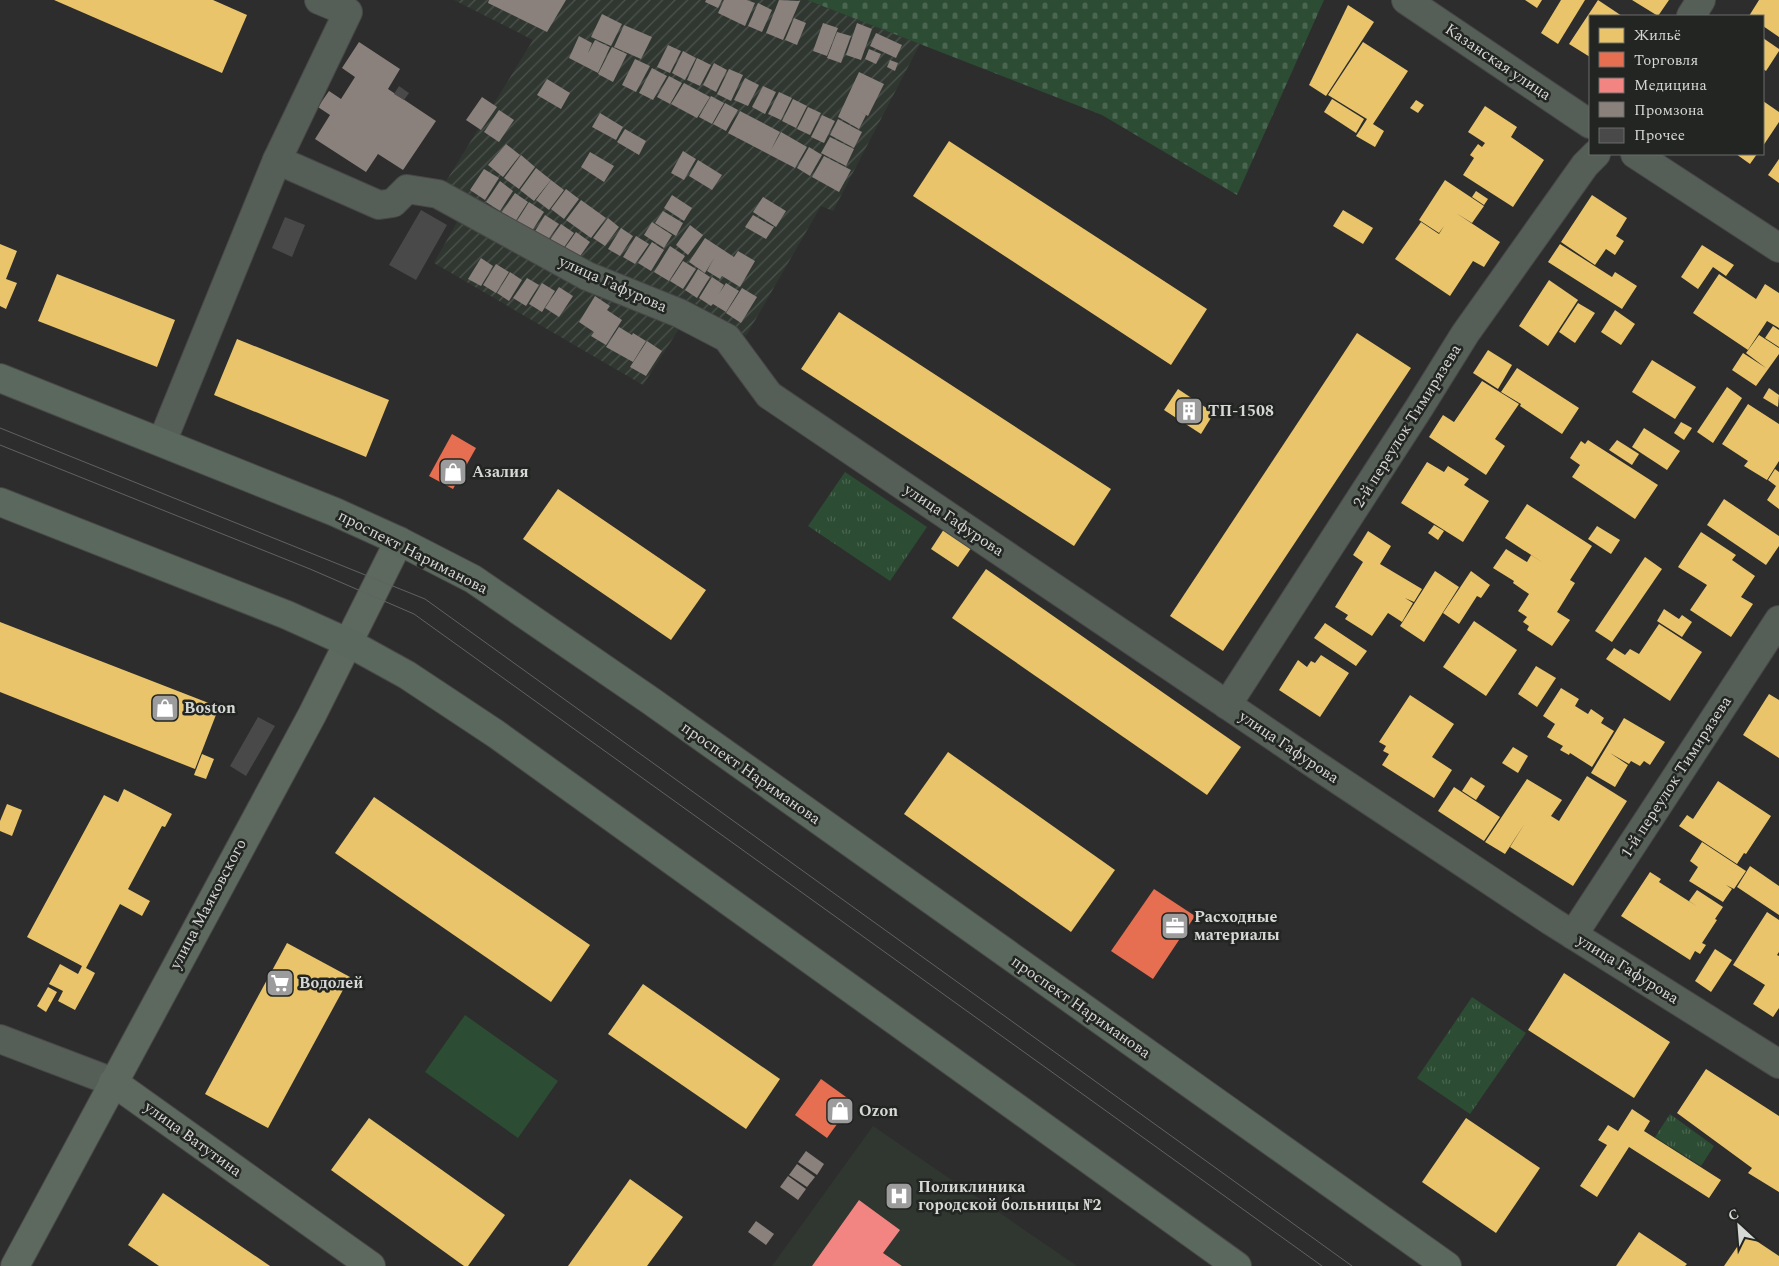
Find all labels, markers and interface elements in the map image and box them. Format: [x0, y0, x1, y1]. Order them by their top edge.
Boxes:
legend [1589, 15, 1764, 155]
street label: Казанская улица [1440, 17, 1556, 107]
text: Жильё [1634, 24, 1681, 47]
text: Торговля [1634, 49, 1698, 72]
text: Медицина [1634, 74, 1707, 97]
text: Промзона [1634, 99, 1705, 122]
text: Прочее [1634, 124, 1685, 147]
street label: улица Гафурова [554, 249, 671, 319]
street label: 2-й переулок Тимирязева [1347, 339, 1467, 513]
building icon: ТП-1508 [1174, 396, 1204, 426]
place label: ТП-1508 [1208, 399, 1274, 423]
shop icon: Азалия [438, 457, 468, 487]
place label: Азалия [472, 460, 529, 484]
street label: улица Гафурова [898, 477, 1009, 563]
street label: проспект Нариманова [334, 504, 492, 600]
street label: 1-й переулок Тимирязева [1614, 691, 1738, 863]
shop icon: Boston [150, 693, 180, 723]
place label: Boston [184, 696, 236, 720]
street label: улица Гафурова [1233, 704, 1344, 790]
street label: проспект Нариманова [676, 716, 826, 830]
street label: улица Маяковского [163, 834, 253, 974]
place label: Расходные материалы [1194, 905, 1280, 947]
office icon: Расходные материалы [1160, 911, 1190, 941]
street label: улица Гафурова [1572, 928, 1684, 1010]
street label: проспект Нариманова [1006, 950, 1156, 1064]
supermarket icon: Водолей [265, 968, 295, 998]
place label: Водолей [299, 971, 363, 995]
street label: улица Ватутина [138, 1095, 247, 1183]
shop icon: Ozon [825, 1096, 855, 1126]
place label: Ozon [859, 1099, 898, 1123]
place label: Поликлиника городской больницы №2 [918, 1175, 1101, 1217]
hospital icon: Поликлиника городской больницы №2 [884, 1181, 914, 1211]
north arrow [1714, 1201, 1764, 1251]
text: С [1724, 1203, 1743, 1226]

